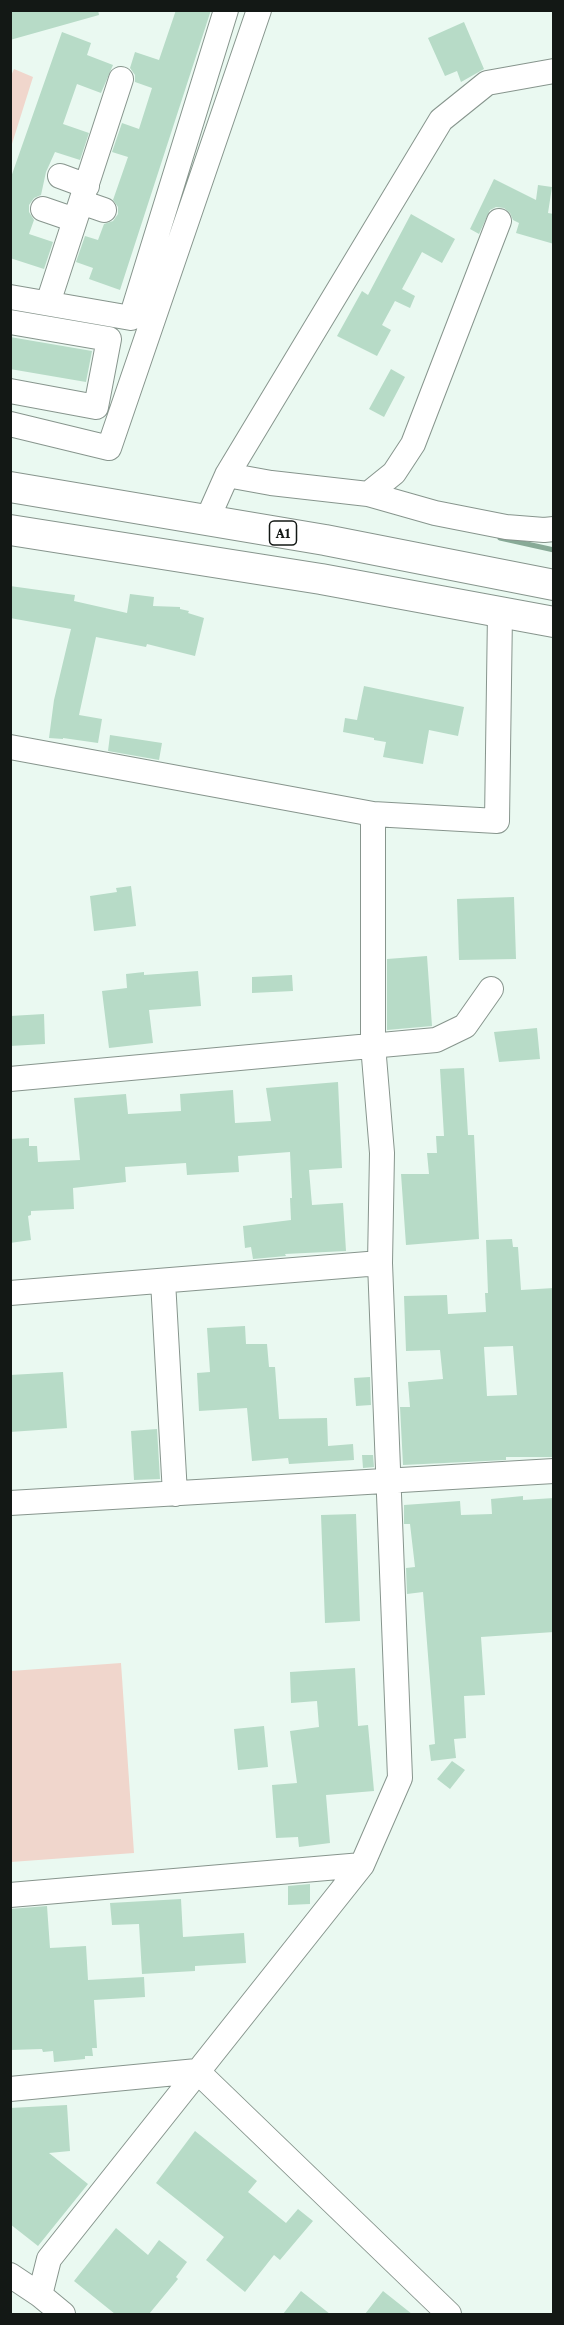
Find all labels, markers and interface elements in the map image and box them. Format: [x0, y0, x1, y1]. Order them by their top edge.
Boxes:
road number: A1 [270, 521, 296, 545]

